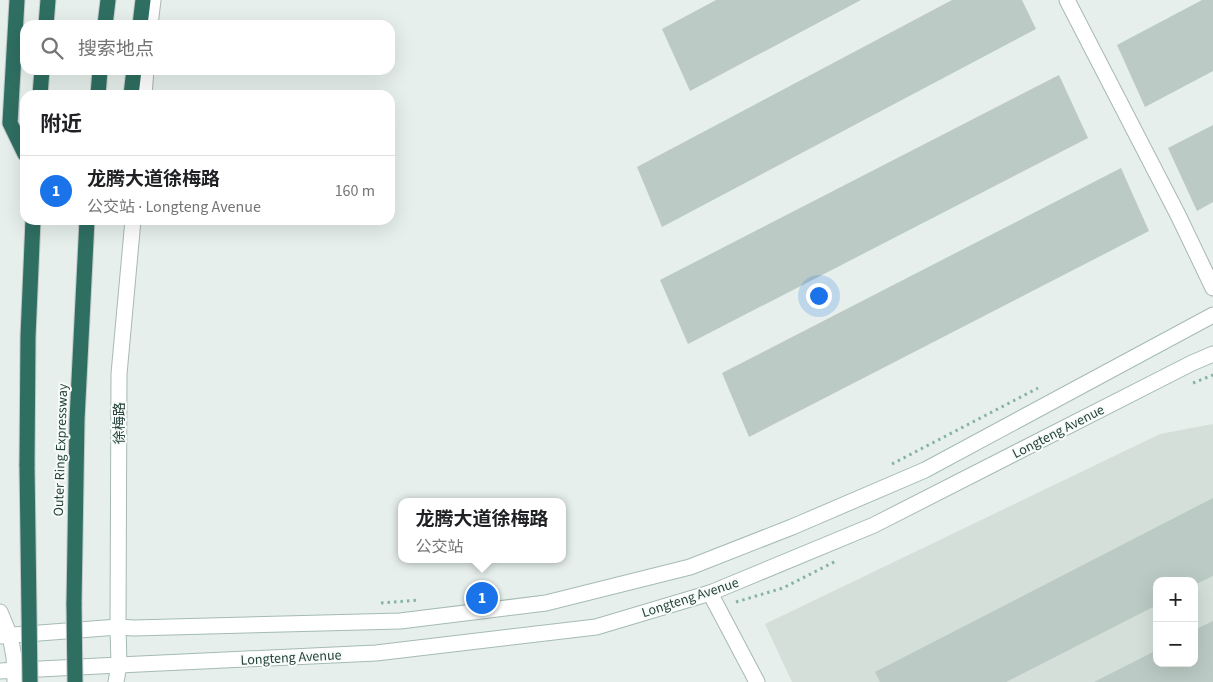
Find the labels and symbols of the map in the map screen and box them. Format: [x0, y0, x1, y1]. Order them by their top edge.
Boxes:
your location [806, 283, 832, 309]
street label: Outer Ring Expressway [49, 383, 73, 517]
street label: Longteng Avenue [1009, 400, 1108, 464]
street label: 徐梅路 [110, 402, 130, 444]
street label: Longteng Avenue [639, 573, 742, 623]
pin: 1 [466, 579, 498, 617]
street label: Longteng Avenue [240, 645, 342, 671]

